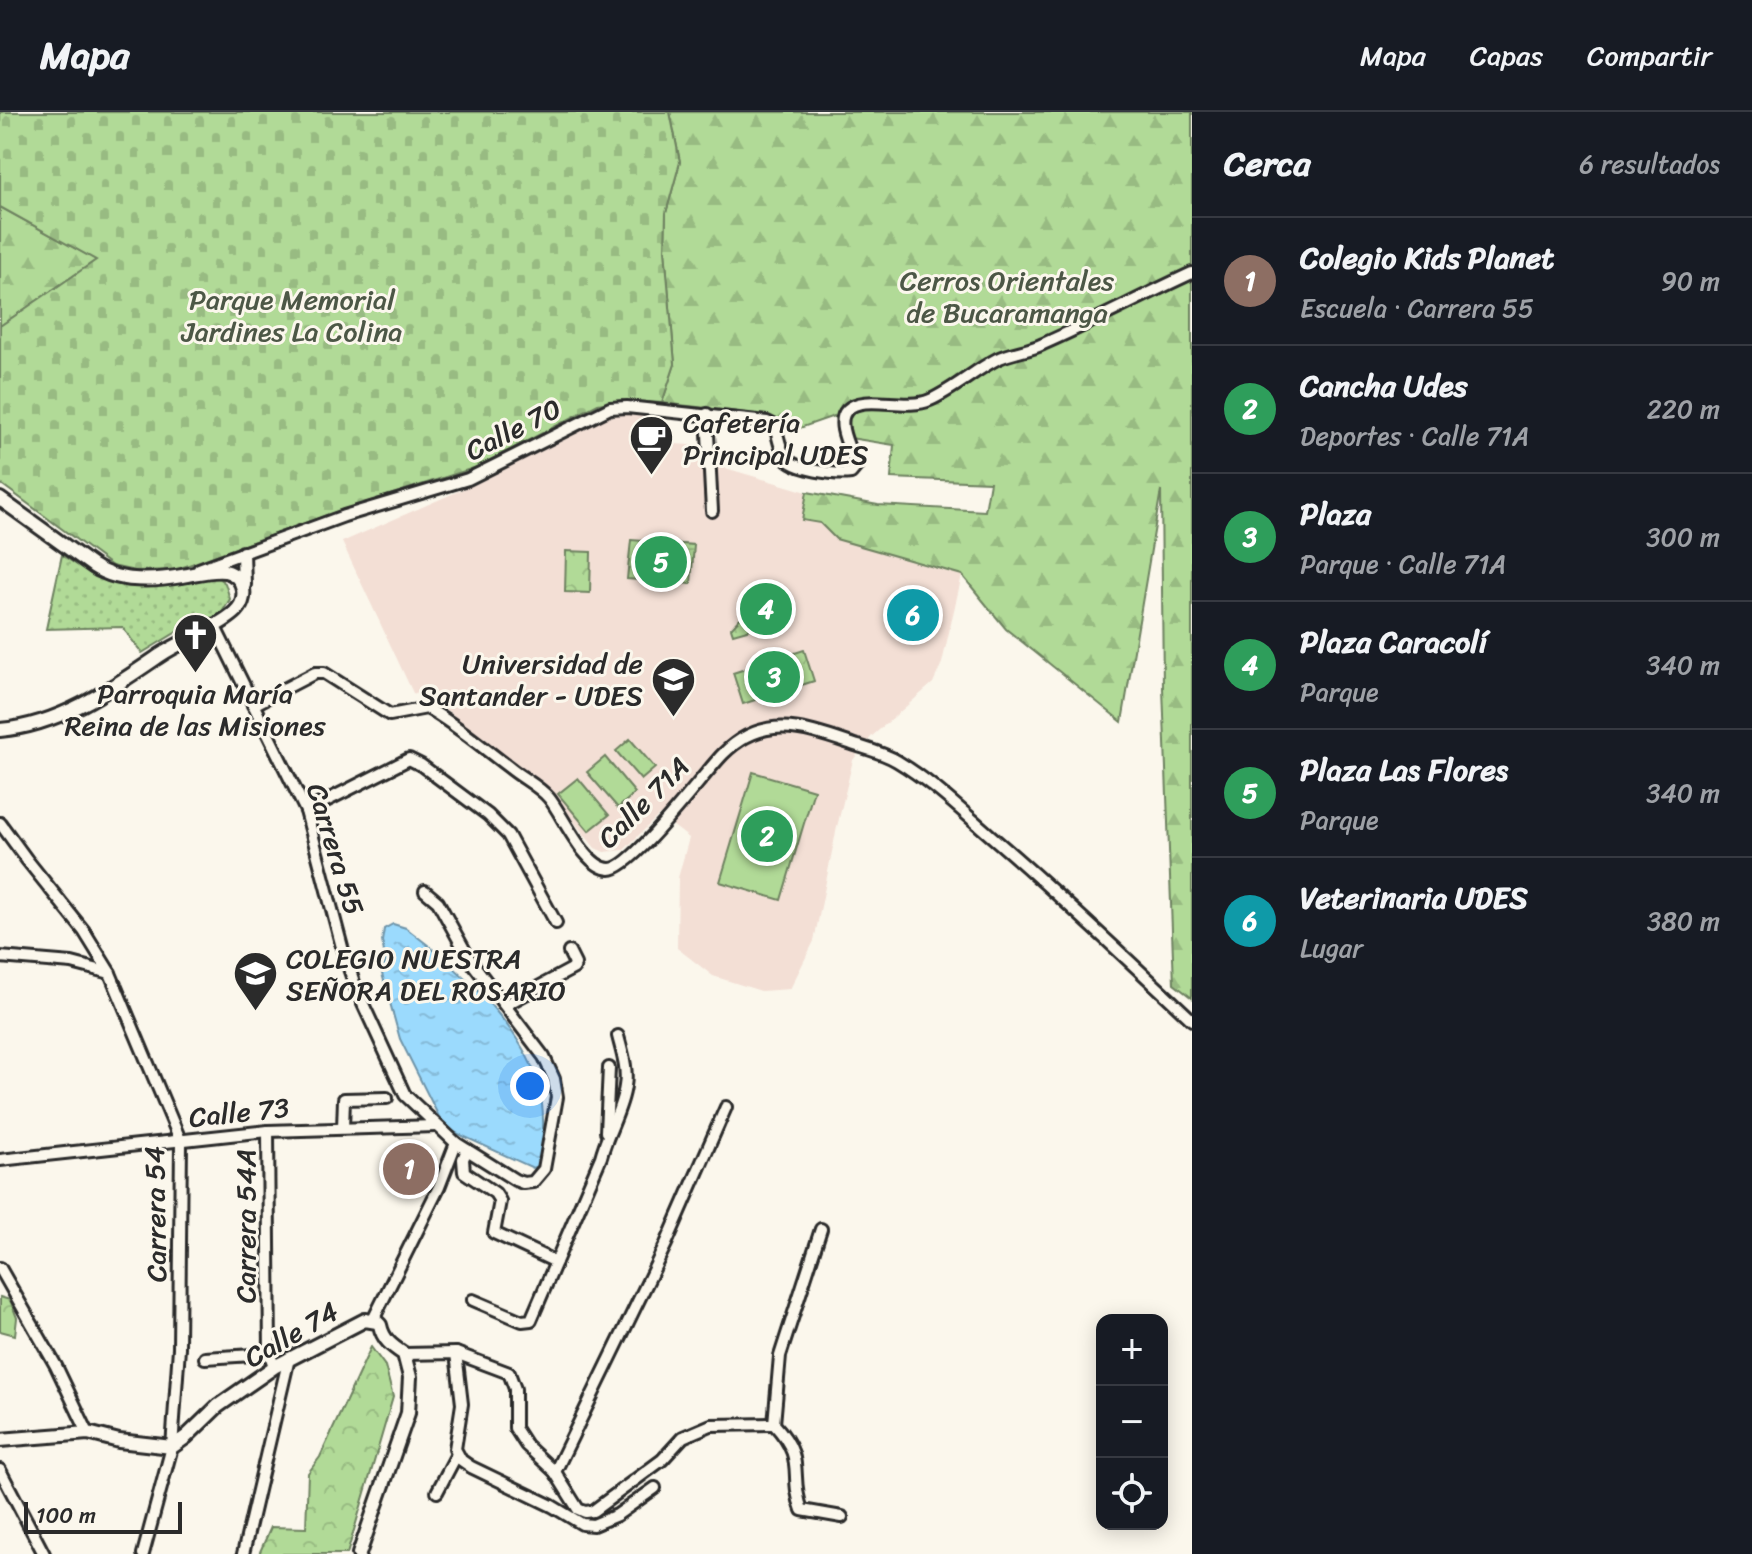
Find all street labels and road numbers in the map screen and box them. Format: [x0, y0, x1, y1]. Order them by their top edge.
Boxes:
street label: Calle 70 [456, 384, 570, 475]
street label: Calle 71A [585, 744, 702, 861]
street label: Carrera 55 [292, 777, 379, 921]
street label: Calle 73 [187, 1083, 292, 1142]
street label: Carrera 54 [130, 1145, 181, 1283]
street label: Carrera 54A [221, 1149, 270, 1303]
street label: Calle 74 [235, 1288, 348, 1381]

